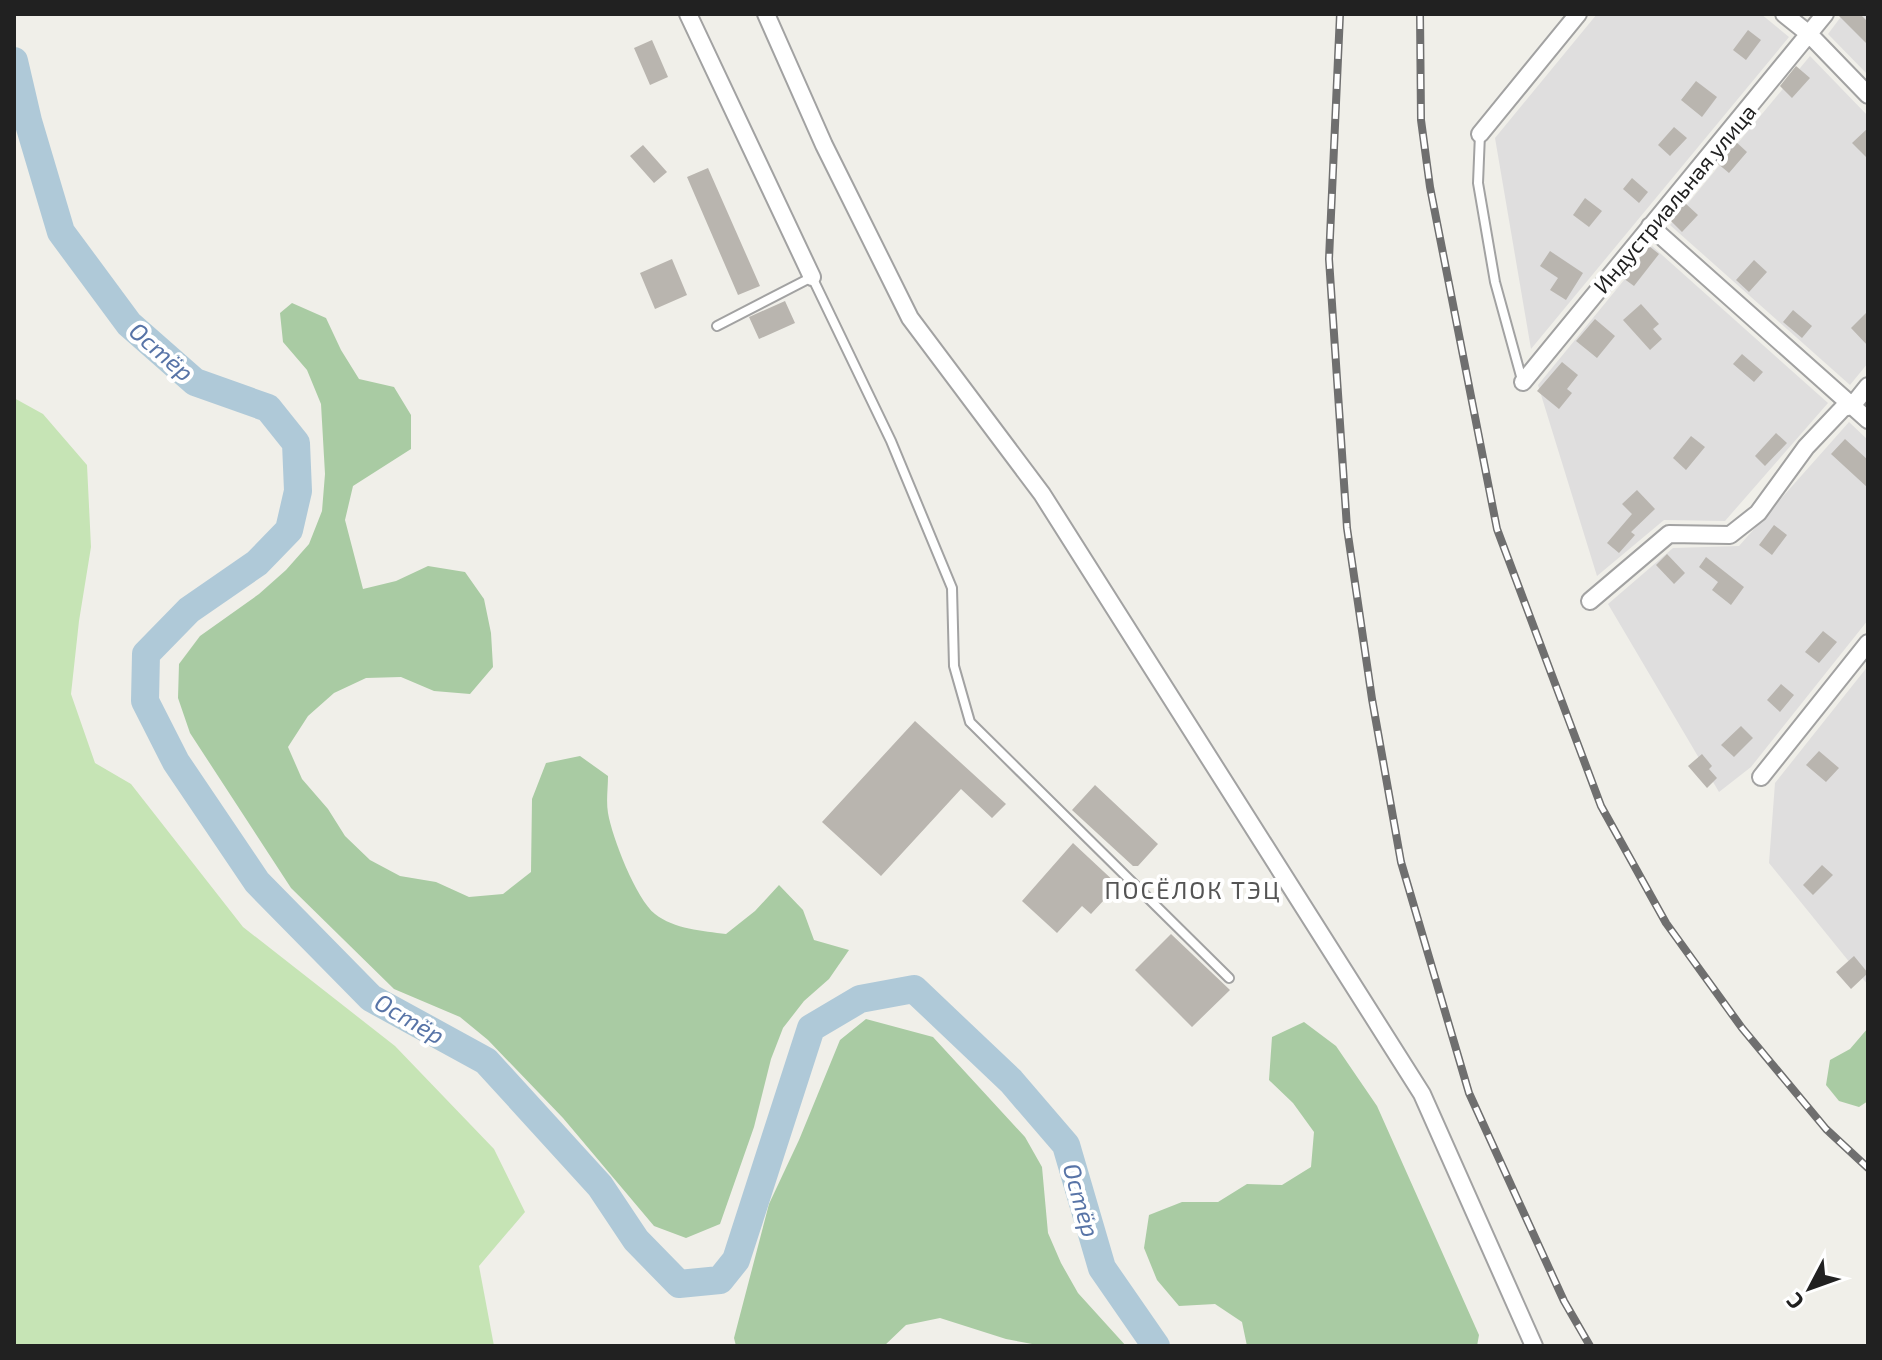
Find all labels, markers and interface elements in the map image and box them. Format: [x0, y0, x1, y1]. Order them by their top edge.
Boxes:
street label: Индустриальная улица [1587, 98, 1761, 298]
water label: Остёр [124, 315, 200, 387]
district label: ПОСЁЛОК ТЭЦ [1105, 875, 1282, 904]
water label: Остёр [370, 987, 450, 1049]
water label: Остёр [1058, 1160, 1106, 1240]
north arrow [1770, 1248, 1850, 1328]
text: С [1780, 1288, 1808, 1315]

